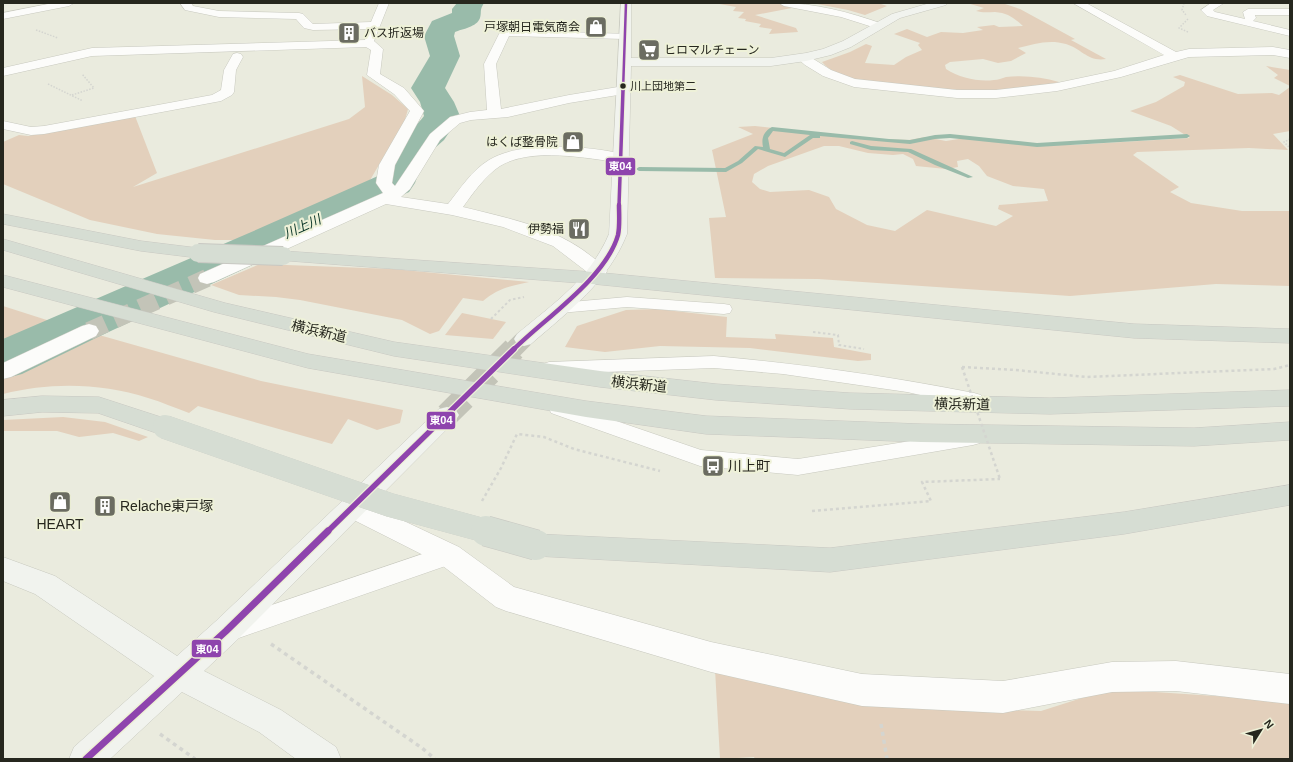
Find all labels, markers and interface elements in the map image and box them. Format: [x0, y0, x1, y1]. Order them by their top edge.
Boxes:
shop icon: 戸塚朝日電気商会 [583, 14, 609, 40]
building icon: バス折返場 [336, 20, 362, 46]
place label: 戸塚朝日電気商会 [484, 20, 580, 34]
place label: バス折返場 [364, 26, 424, 40]
supermarket icon: ヒロマルチェーン [636, 37, 662, 63]
place label: ヒロマルチェーン [664, 43, 759, 57]
place label: 川上団地第二 [630, 80, 696, 92]
marker: 川上団地第二 [618, 81, 628, 91]
shop icon: はくば整骨院 [560, 129, 586, 155]
place label: はくば整骨院 [486, 135, 558, 149]
line badge: 東04 [605, 157, 636, 176]
text: 東04 [608, 160, 632, 172]
water label: 川上川 [281, 211, 325, 241]
restaurant icon: 伊勢福 [566, 216, 592, 242]
place label: 伊勢福 [528, 222, 564, 236]
street label: 横浜新道 [290, 317, 348, 345]
street label: 横浜新道 [610, 373, 668, 395]
street label: 横浜新道 [934, 396, 990, 412]
line badge: 東04 [426, 411, 456, 430]
text: 東04 [429, 414, 453, 426]
bus stop icon: 川上町 [700, 453, 726, 479]
place label: 川上町 [728, 458, 770, 474]
shop icon: HEART [47, 489, 73, 515]
building icon: Relache東戸塚 [92, 493, 118, 519]
place label: Relache東戸塚 [120, 498, 213, 514]
place label: HEART [36, 516, 84, 532]
line badge: 東04 [191, 639, 222, 658]
text: 東04 [195, 643, 219, 655]
north arrow [1241, 710, 1281, 750]
text: N [1262, 717, 1276, 731]

